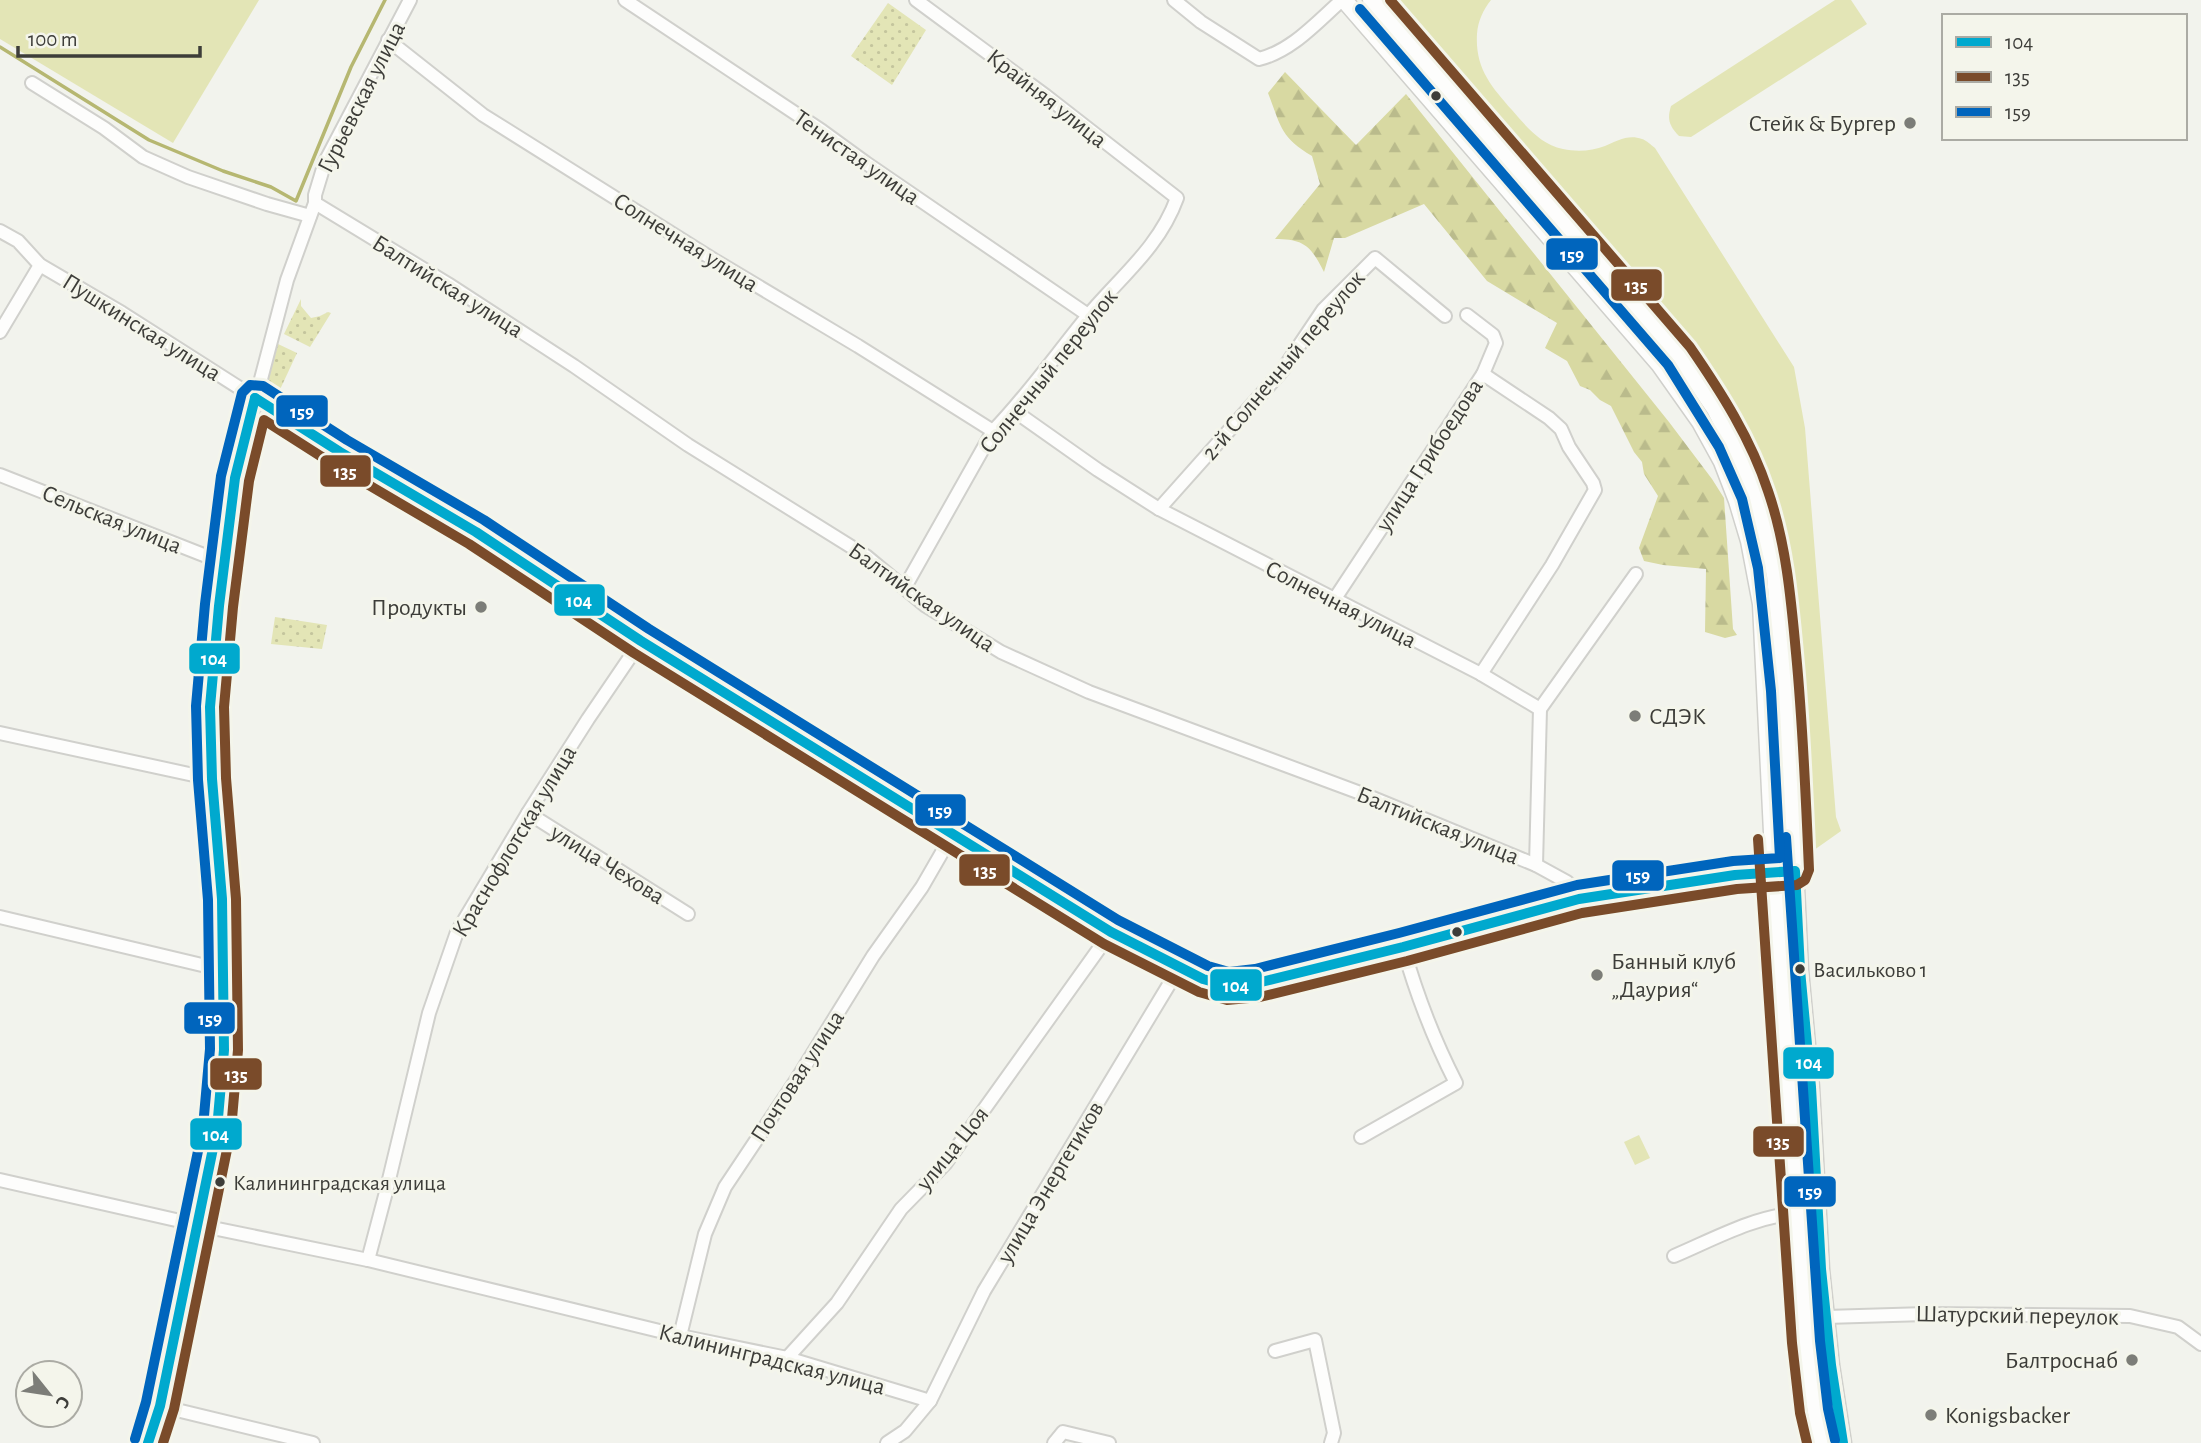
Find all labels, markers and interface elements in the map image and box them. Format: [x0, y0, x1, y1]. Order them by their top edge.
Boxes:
scale bar [18, 14, 200, 58]
legend [1942, 14, 2187, 140]
street label: Гурьевская улица [314, 18, 410, 177]
text: 100 m [28, 29, 78, 50]
text: 104 [2005, 32, 2033, 53]
street label: Крайняя улица [982, 45, 1111, 153]
text: 135 [2005, 67, 2030, 88]
unlabelled marker [1429, 89, 1443, 103]
text: 159 [2005, 102, 2031, 123]
street label: Тенистая улица [789, 106, 924, 210]
place label: Стейк & Бургер [1749, 112, 1896, 136]
marker: Стейк & Бургер [1902, 115, 1918, 131]
street label: Солнечная улица [609, 189, 762, 297]
street label: Балтийская улица [368, 231, 527, 343]
line badge: 159 [1545, 237, 1599, 271]
text: 159 [1560, 246, 1584, 265]
street label: 2-й Солнечный переулок [1198, 266, 1370, 465]
line badge: 135 [1610, 268, 1663, 302]
street label: Пушкинская улица [58, 270, 225, 386]
text: 135 [1624, 277, 1648, 296]
street label: Солнечный переулок [975, 285, 1122, 458]
street label: улица Грибоедова [1371, 375, 1488, 537]
line badge: 159 [275, 394, 329, 428]
text: 159 [290, 403, 314, 422]
line badge: 135 [319, 454, 372, 488]
text: 135 [333, 463, 357, 482]
street label: Сельская улица [38, 481, 185, 559]
street label: Балтийская улица [844, 538, 999, 657]
street label: Солнечная улица [1261, 557, 1420, 653]
line badge: 104 [553, 583, 606, 617]
text: 104 [566, 592, 593, 611]
place label: Продукты [371, 596, 467, 620]
marker: Продукты [473, 599, 489, 615]
line badge: 104 [188, 642, 241, 675]
text: 104 [201, 650, 228, 669]
place label: СДЭК [1649, 705, 1706, 729]
marker: СДЭК [1627, 708, 1643, 724]
street label: Краснофлотская улица [448, 741, 582, 942]
street label: Балтийская улица [1353, 782, 1522, 869]
line badge: 159 [914, 793, 967, 827]
text: 159 [928, 802, 952, 821]
street label: улица Чехова [545, 820, 669, 909]
line badge: 135 [958, 853, 1011, 887]
line badge: 159 [1611, 859, 1665, 892]
text: 135 [973, 862, 997, 881]
text: 159 [1626, 867, 1650, 886]
unlabelled marker [1450, 925, 1464, 939]
place label: Банный клуб „Даурия“ [1611, 950, 1736, 1002]
place label: Васильково 1 [1813, 959, 1927, 981]
marker: Васильково 1 [1793, 962, 1807, 976]
marker: Банный клуб „Даурия“ [1589, 967, 1605, 983]
line badge: 104 [1209, 968, 1263, 1002]
text: 104 [1223, 977, 1250, 996]
line badge: 159 [183, 1001, 236, 1035]
street label: Почтовая улица [746, 1006, 849, 1147]
text: 159 [198, 1010, 222, 1029]
line badge: 104 [1782, 1046, 1835, 1080]
text: 104 [1796, 1054, 1823, 1073]
line badge: 135 [209, 1057, 263, 1091]
text: 135 [224, 1066, 248, 1085]
street label: улица Энергетиков [993, 1098, 1109, 1268]
street label: улица Цоя [911, 1102, 994, 1196]
line badge: 104 [189, 1117, 243, 1151]
line badge: 135 [1752, 1125, 1805, 1158]
text: 104 [203, 1126, 230, 1145]
text: 135 [1766, 1133, 1790, 1152]
place label: Калининградская улица [233, 1172, 446, 1194]
marker: Калининградская улица [213, 1175, 227, 1189]
line badge: 159 [1783, 1175, 1837, 1208]
text: 159 [1798, 1183, 1822, 1202]
street label: Шатурский переулок [1915, 1302, 2119, 1330]
street label: Калининградская улица [656, 1320, 887, 1400]
place label: Балтроснаб [2005, 1349, 2118, 1373]
marker: Балтроснаб [2124, 1352, 2140, 1368]
north arrow [14, 1359, 84, 1429]
text: С [52, 1392, 73, 1411]
place label: Konigsbacker [1945, 1404, 2070, 1428]
marker: Konigsbacker [1923, 1407, 1939, 1423]

